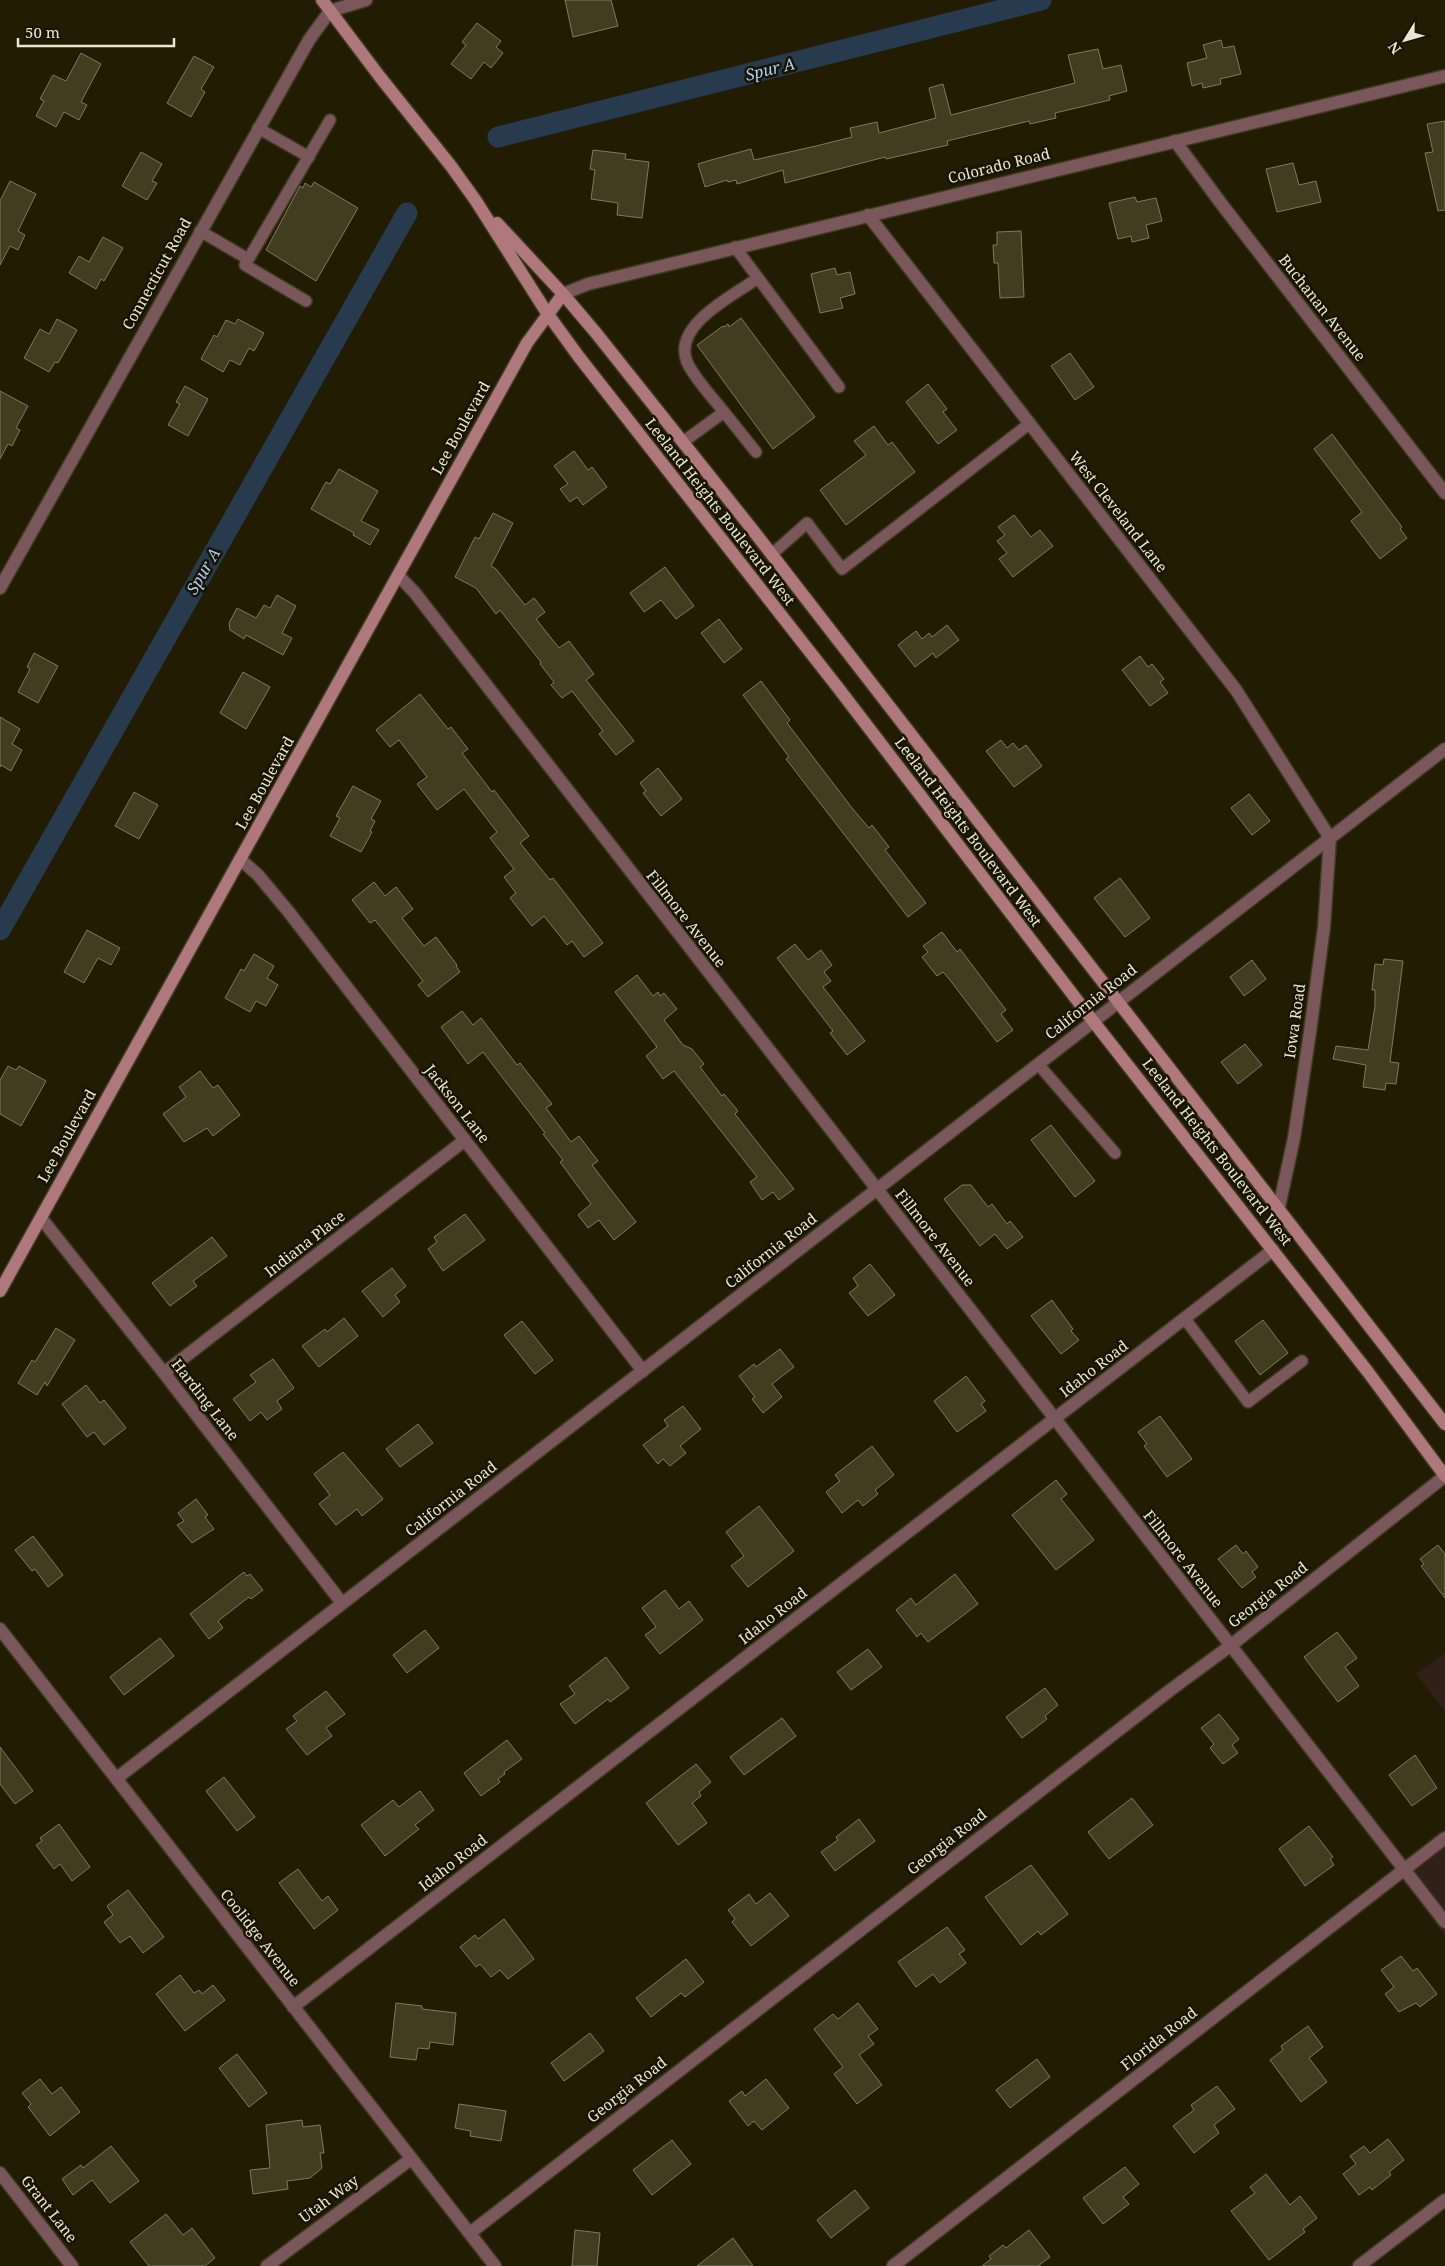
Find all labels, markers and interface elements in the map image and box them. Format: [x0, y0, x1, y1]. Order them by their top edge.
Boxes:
scale bar [18, 15, 174, 47]
north arrow [1380, 15, 1430, 65]
text: 50 m [25, 22, 60, 42]
text: N [1383, 38, 1405, 58]
water label: Spur A [743, 52, 797, 86]
street label: Colorado Road [946, 143, 1052, 187]
street label: Connecticut Road [117, 214, 195, 333]
street label: Buchanan Avenue [1275, 250, 1371, 365]
street label: Lee Boulevard [426, 377, 494, 478]
street label: Leeland Heights Boulevard West [641, 414, 800, 609]
street label: West Cleveland Lane [1065, 447, 1172, 576]
water label: Spur A [181, 544, 225, 598]
street label: Lee Boulevard [230, 732, 298, 833]
street label: Leeland Heights Boulevard West [891, 733, 1047, 930]
street label: Fillmore Avenue [642, 866, 731, 971]
street label: California Road [1040, 959, 1140, 1043]
street label: Iowa Road [1279, 982, 1309, 1060]
street label: Leeland Heights Boulevard West [1138, 1054, 1297, 1249]
street label: Jackson Lane [420, 1059, 495, 1147]
street label: Lee Boulevard [32, 1085, 100, 1186]
street label: Fillmore Avenue [891, 1185, 980, 1290]
street label: Indiana Place [260, 1205, 349, 1281]
street label: California Road [720, 1208, 820, 1292]
street label: Idaho Road [1055, 1335, 1132, 1401]
street label: Harding Lane [168, 1354, 244, 1444]
street label: California Road [400, 1456, 500, 1540]
street label: Fillmore Avenue [1139, 1506, 1228, 1611]
street label: Georgia Road [1223, 1557, 1311, 1632]
street label: Idaho Road [734, 1582, 811, 1648]
street label: Georgia Road [902, 1804, 990, 1879]
street label: Idaho Road [414, 1829, 491, 1895]
street label: Coolidge Avenue [216, 1884, 305, 1990]
street label: Florida Road [1116, 2002, 1201, 2074]
street label: Georgia Road [582, 2052, 670, 2127]
street label: Utah Way [295, 2169, 363, 2227]
street label: Grant Lane [17, 2171, 82, 2246]

